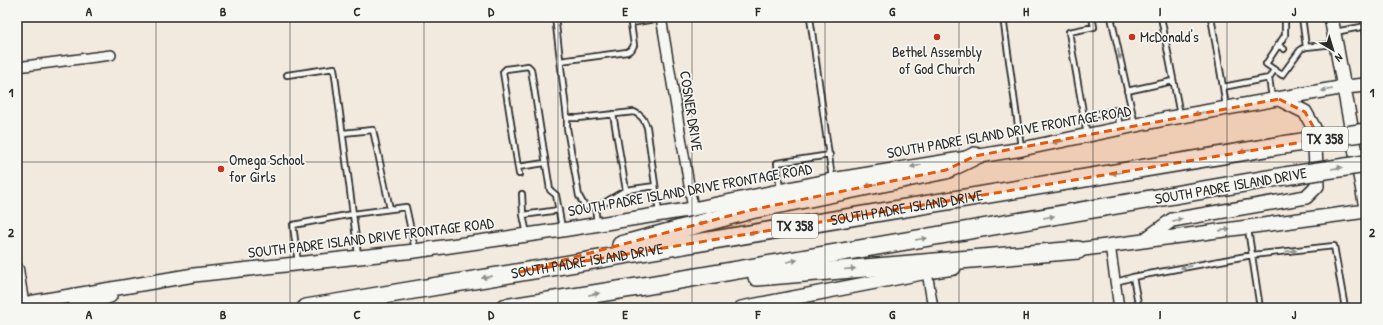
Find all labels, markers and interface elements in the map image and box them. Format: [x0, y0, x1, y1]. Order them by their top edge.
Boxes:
text: A [86, 2, 93, 20]
text: B [220, 2, 227, 20]
text: C [353, 2, 361, 20]
text: D [488, 2, 495, 20]
text: E [622, 2, 628, 20]
text: F [755, 2, 762, 20]
text: G [889, 2, 896, 20]
text: H [1023, 2, 1029, 20]
text: I [1158, 2, 1162, 20]
text: J [1292, 2, 1297, 20]
place label: McDonald's [1140, 26, 1199, 47]
north arrow [1313, 30, 1353, 70]
marker: Bethel Assembly of God Church [932, 32, 942, 42]
marker: McDonald's [1127, 32, 1137, 42]
place label: Bethel Assembly of God Church [892, 41, 982, 79]
one-way arrow [1117, 48, 1123, 60]
text: N [1332, 51, 1346, 65]
street label: COSNER DRIVE [675, 69, 708, 153]
text: 1 [9, 83, 14, 101]
text: 1 [1370, 83, 1375, 101]
one-way arrow [1321, 88, 1334, 94]
street label: SOUTH PADRE ISLAND DRIVE FRONTAGE ROAD [885, 100, 1133, 163]
one-way arrow [1193, 110, 1206, 116]
road number: TX 358 [1302, 127, 1348, 151]
one-way arrow [1052, 139, 1064, 145]
place label: Omega School for Girls [229, 149, 305, 187]
one-way arrow [1239, 149, 1251, 155]
street label: SOUTH PADRE ISLAND DRIVE FRONTAGE ROAD [566, 158, 814, 221]
street label: SOUTH PADRE ISLAND DRIVE [1153, 162, 1309, 209]
one-way arrow [910, 163, 922, 169]
marker: Omega School for Girls [216, 164, 226, 174]
one-way arrow [1331, 165, 1343, 171]
one-way arrow [1111, 170, 1123, 176]
one-way arrow [865, 183, 877, 189]
street label: SOUTH PADRE ISLAND DRIVE [829, 184, 985, 230]
street label: SOUTH PADRE ISLAND DRIVE FRONTAGE ROAD [247, 212, 496, 263]
one-way arrow [1043, 213, 1055, 219]
road number: TX 358 [772, 214, 818, 238]
one-way arrow [1171, 216, 1184, 222]
one-way arrow [697, 220, 709, 226]
text: 2 [8, 223, 15, 241]
text: 2 [1369, 223, 1376, 241]
one-way arrow [1219, 227, 1231, 233]
one-way arrow [747, 230, 760, 236]
one-way arrow [914, 235, 927, 241]
street label: SOUTH PADRE ISLAND DRIVE [509, 238, 665, 284]
one-way arrow [1285, 248, 1297, 254]
one-way arrow [786, 257, 799, 263]
one-way arrow [1180, 265, 1192, 271]
one-way arrow [844, 266, 856, 272]
one-way arrow [481, 274, 493, 280]
one-way arrow [588, 291, 600, 297]
text: A [86, 305, 93, 323]
text: B [220, 305, 227, 323]
text: C [353, 305, 361, 323]
text: D [488, 305, 495, 323]
text: E [622, 305, 628, 323]
text: F [755, 305, 762, 323]
text: G [889, 305, 896, 323]
text: H [1023, 305, 1029, 323]
text: I [1158, 305, 1162, 323]
text: J [1292, 305, 1297, 323]

